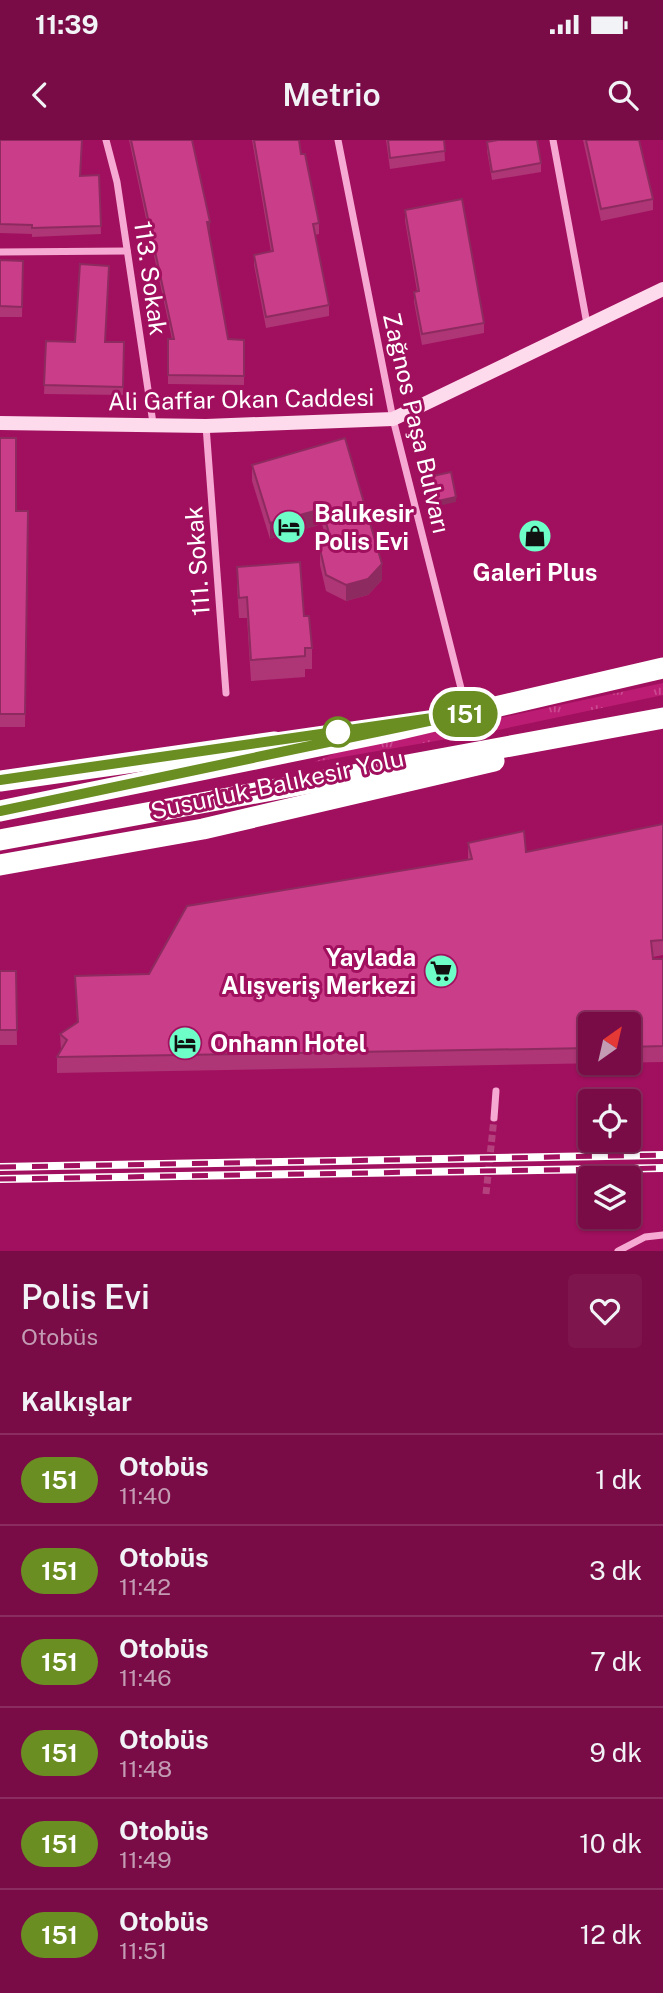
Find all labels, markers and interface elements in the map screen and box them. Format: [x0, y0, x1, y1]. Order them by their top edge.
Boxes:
text: 11:39 [35, 9, 99, 40]
icon: back [21, 76, 59, 114]
text: Metrio [282, 76, 381, 113]
icon: search [604, 76, 642, 114]
street label: 113. Sokak [129, 219, 173, 337]
street label: Zağnos Paşa Bulvarı [378, 310, 456, 536]
street label: Ali Gaffar Okan Caddesi [107, 383, 375, 415]
place label: Balıkesir Polis Evi [314, 499, 414, 555]
street label: 111. Sokak [179, 505, 215, 617]
hotel icon: Balıkesir Polis Evi [270, 508, 308, 546]
shop icon: Galeri Plus [516, 517, 554, 555]
place label: Galeri Plus [473, 558, 597, 586]
line badge: 151 [425, 691, 505, 737]
text: 151 [447, 700, 483, 728]
unlabelled marker [323, 717, 353, 747]
street label: Susurluk-Balıkesir Yolu [148, 743, 406, 825]
place label: Yaylada Alışveriş Merkezi [221, 943, 416, 1000]
supermarket icon: Yaylada Alışveriş Merkezi [422, 952, 460, 990]
north arrow [578, 1012, 640, 1074]
map controls [578, 1012, 641, 1229]
hotel icon: Onhann Hotel [166, 1024, 204, 1062]
place label: Onhann Hotel [210, 1029, 367, 1057]
button: locate [578, 1089, 641, 1152]
button: layers [578, 1166, 641, 1229]
button: heart [568, 1274, 642, 1348]
text: Polis Evi [21, 1278, 150, 1316]
text: Otobüs [21, 1323, 98, 1350]
text: Kalkışlar [21, 1386, 132, 1417]
text: Otobüs [119, 1451, 209, 1482]
text: 1 dk [595, 1464, 642, 1495]
text: 151 [41, 1466, 78, 1494]
text: 11:40 [119, 1482, 171, 1509]
text: Otobüs [119, 1542, 209, 1573]
text: 3 dk [589, 1555, 642, 1586]
text: 151 [41, 1557, 78, 1585]
text: 11:42 [119, 1573, 171, 1600]
text: Otobüs [119, 1633, 209, 1664]
text: 7 dk [590, 1646, 642, 1677]
text: 151 [41, 1648, 78, 1676]
text: 11:46 [119, 1664, 172, 1691]
text: Otobüs [119, 1724, 209, 1755]
text: 9 dk [590, 1737, 642, 1768]
text: 151 [41, 1739, 78, 1767]
text: 11:48 [119, 1755, 172, 1782]
text: Otobüs [119, 1815, 209, 1846]
text: 10 dk [579, 1828, 642, 1859]
text: 151 [41, 1830, 78, 1858]
text: 11:49 [119, 1846, 172, 1873]
text: Otobüs [119, 1906, 209, 1937]
text: 12 dk [580, 1919, 642, 1950]
text: 151 [41, 1921, 78, 1949]
text: 11:51 [119, 1937, 167, 1964]

